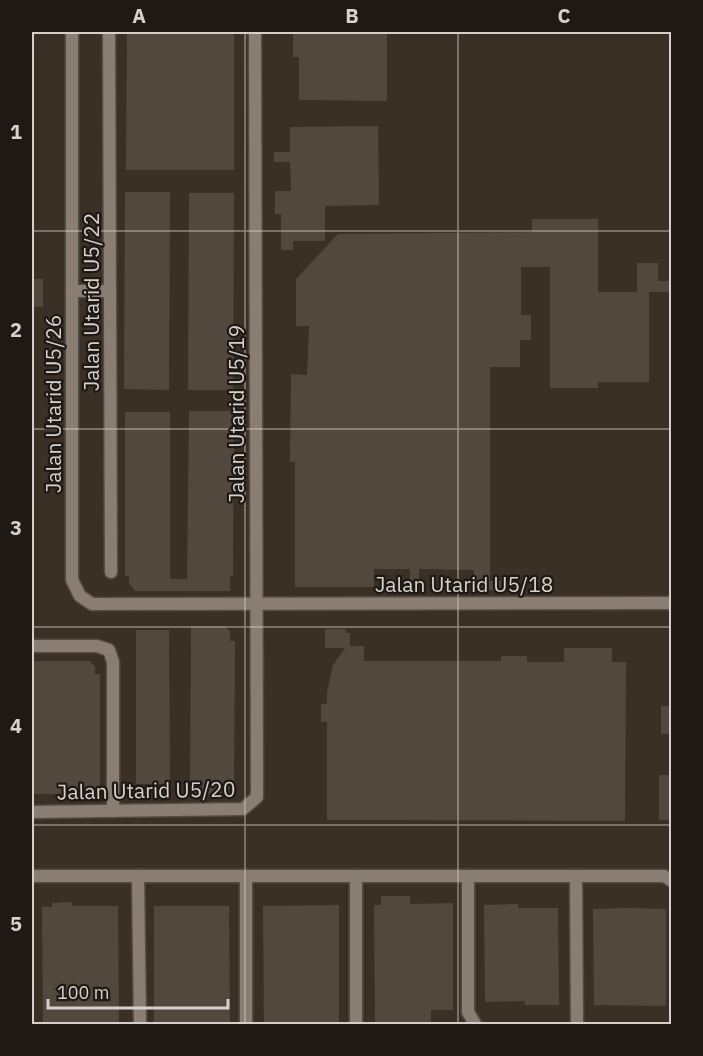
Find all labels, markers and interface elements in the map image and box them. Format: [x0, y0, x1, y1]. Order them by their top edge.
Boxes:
text: A [132, 2, 146, 29]
text: B [345, 2, 359, 29]
text: C [557, 2, 571, 29]
text: 1 [10, 118, 22, 145]
street label: Jalan Utarid U5/22 [77, 213, 105, 391]
street label: Jalan Utarid U5/26 [39, 315, 67, 493]
text: 2 [10, 316, 22, 343]
street label: Jalan Utarid U5/19 [222, 325, 250, 503]
text: 3 [10, 514, 22, 541]
street label: Jalan Utarid U5/18 [375, 570, 553, 598]
text: 4 [10, 712, 22, 739]
street label: Jalan Utarid U5/20 [56, 774, 236, 806]
text: 5 [10, 910, 22, 937]
scale bar [48, 972, 228, 1010]
text: 100 m [57, 981, 109, 1004]

